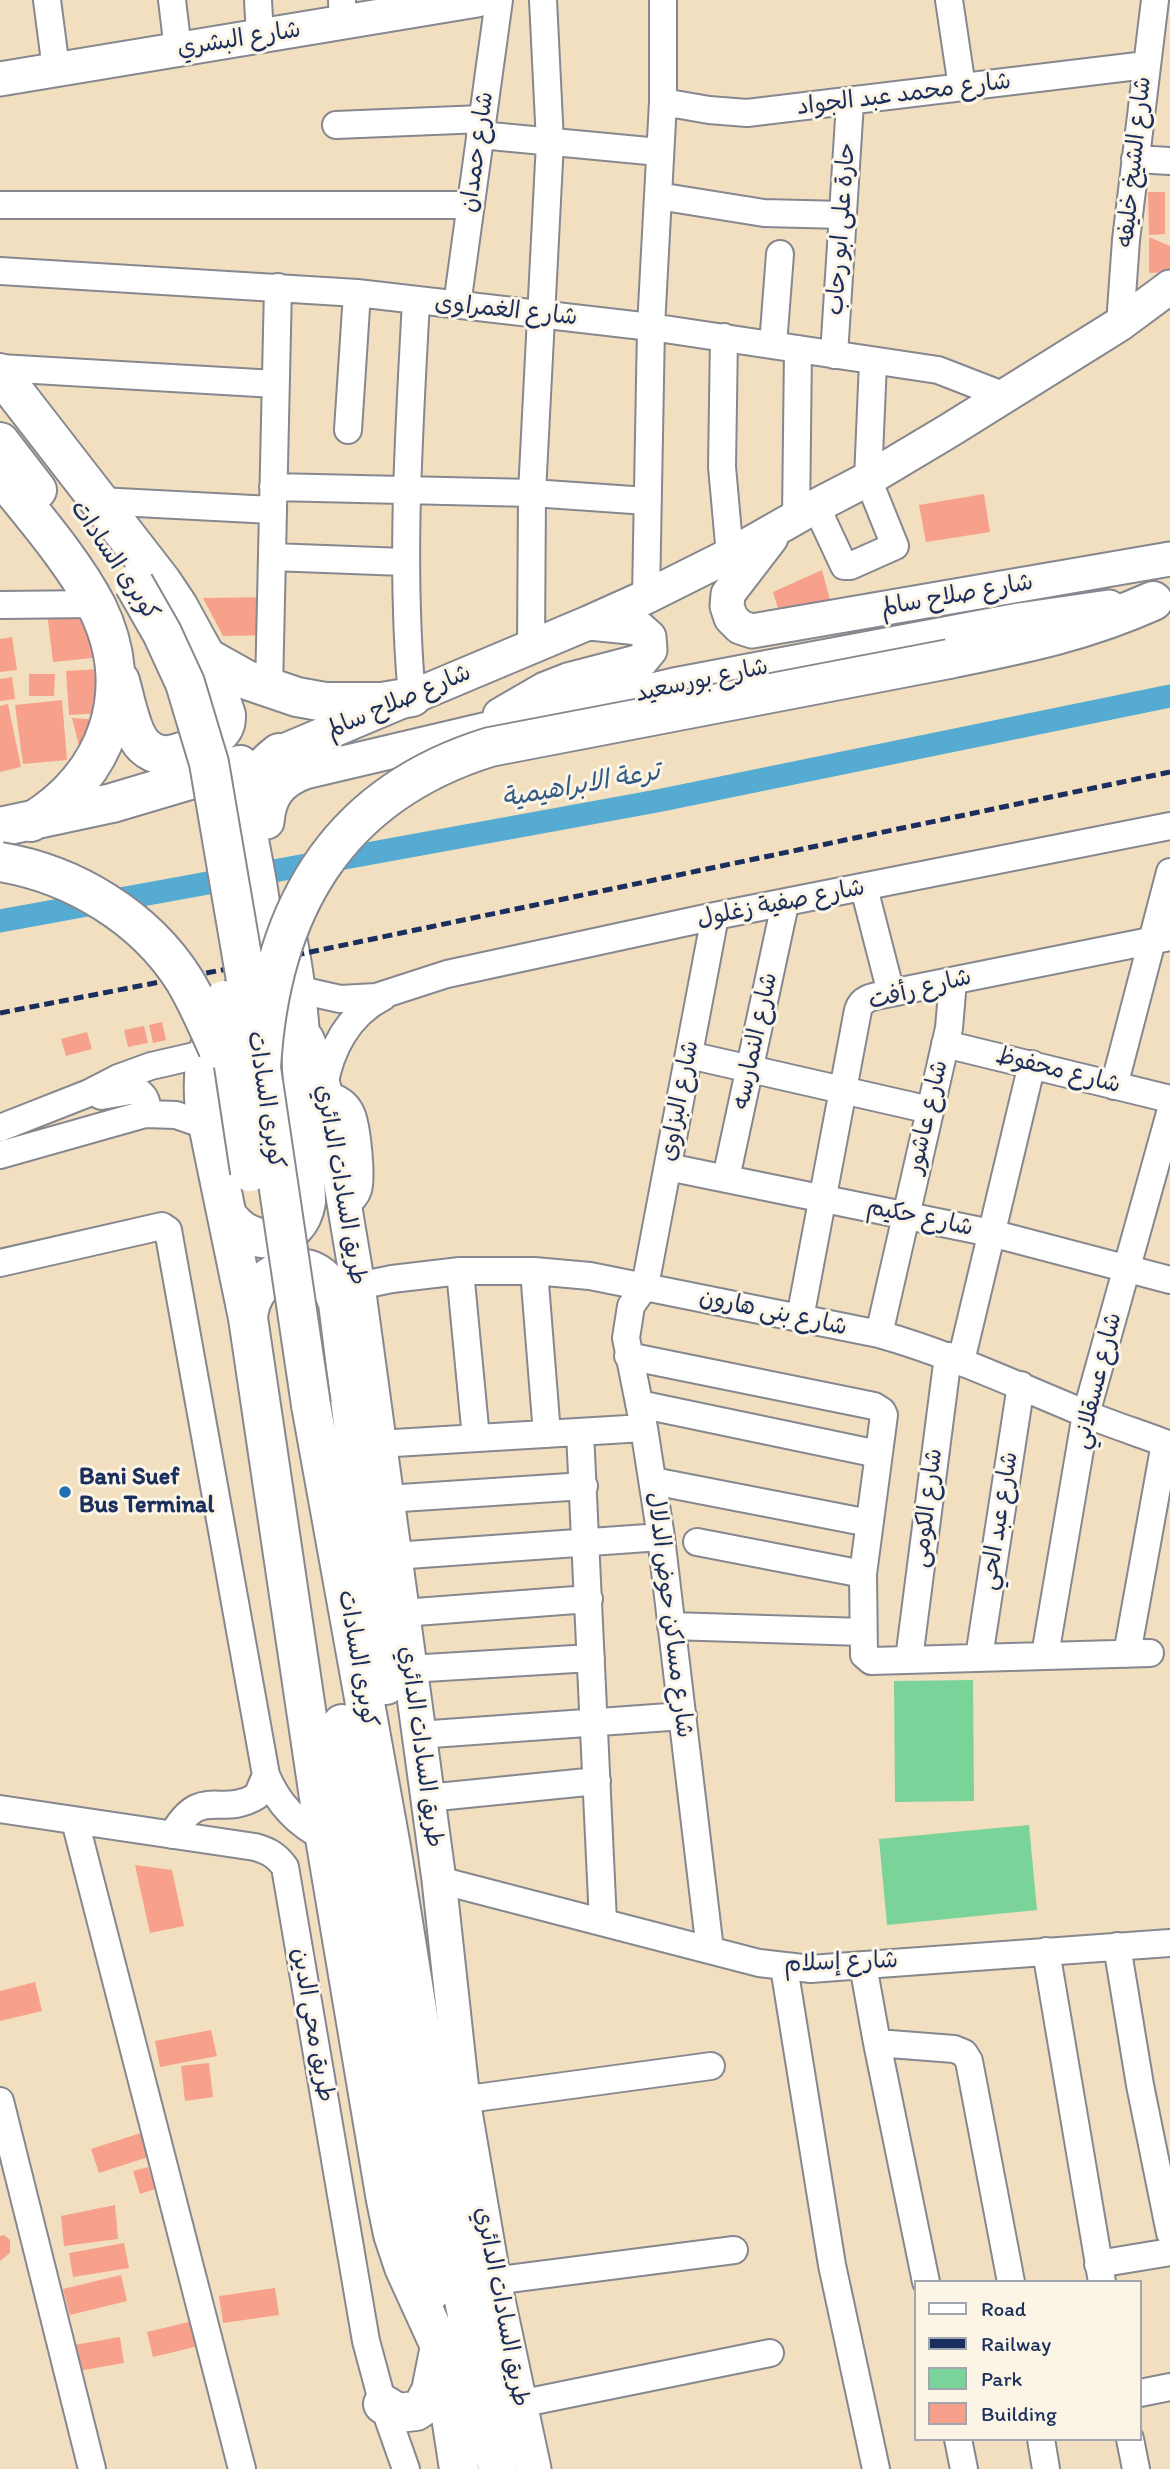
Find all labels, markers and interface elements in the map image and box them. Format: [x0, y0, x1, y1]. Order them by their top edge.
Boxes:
street label: شارع البشري [175, 16, 303, 64]
street label: شارع محمد عبد الجواد [795, 68, 1013, 122]
street label: شارع الشيخ خليفه [1112, 75, 1158, 249]
street label: شارع حمدان [455, 90, 501, 214]
street label: حارة على ابو رحاب [822, 142, 862, 316]
street label: شارع الغمراوى [433, 289, 579, 333]
street label: كوبرى السادات [63, 495, 165, 627]
street label: شارع صلاح سالم [879, 568, 1035, 624]
street label: شارع بورسعيد [633, 653, 771, 709]
street label: شارع صلاح سالم [322, 659, 476, 745]
water label: ترعة الابراهيمية [499, 757, 663, 815]
street label: شارع صفية زغلول [695, 874, 867, 934]
street label: شارع رأفت [866, 963, 974, 1017]
street label: شارع النمارسه [727, 970, 785, 1112]
street label: كوبرى السادات [240, 1029, 290, 1171]
street label: شارع البزاوى [654, 1038, 706, 1164]
street label: شارع محفوظ [993, 1042, 1123, 1100]
street label: شارع عاشور [901, 1057, 955, 1177]
street label: طريق السادات الدائري [308, 1083, 372, 1287]
street label: شارع حكيم [864, 1193, 976, 1243]
street label: شارع بنى هارون [696, 1283, 850, 1343]
street label: شارع عسقلاني [1067, 1310, 1129, 1452]
street label: شارع الكومى [906, 1447, 950, 1569]
street label: شارع عبد الحي [975, 1450, 1025, 1592]
place label: Bani Suef Bus Terminal [79, 1464, 214, 1520]
marker: Bani Suef Bus Terminal [57, 1484, 73, 1500]
street label: شارع مساكن حوض الدلال [640, 1490, 698, 1740]
street label: كوبرى السادات [331, 1588, 383, 1730]
street label: طريق السادات الدائري [392, 1644, 448, 1850]
street label: طريق محى الدين [284, 1946, 340, 2104]
street label: شارع إسلام [783, 1947, 899, 1979]
street label: طريق السادات الدائري [467, 2205, 535, 2409]
legend [914, 2280, 1142, 2441]
text: Road [981, 2296, 1026, 2321]
text: Railway [981, 2331, 1051, 2356]
text: Park [981, 2366, 1022, 2391]
text: Building [981, 2401, 1057, 2426]

